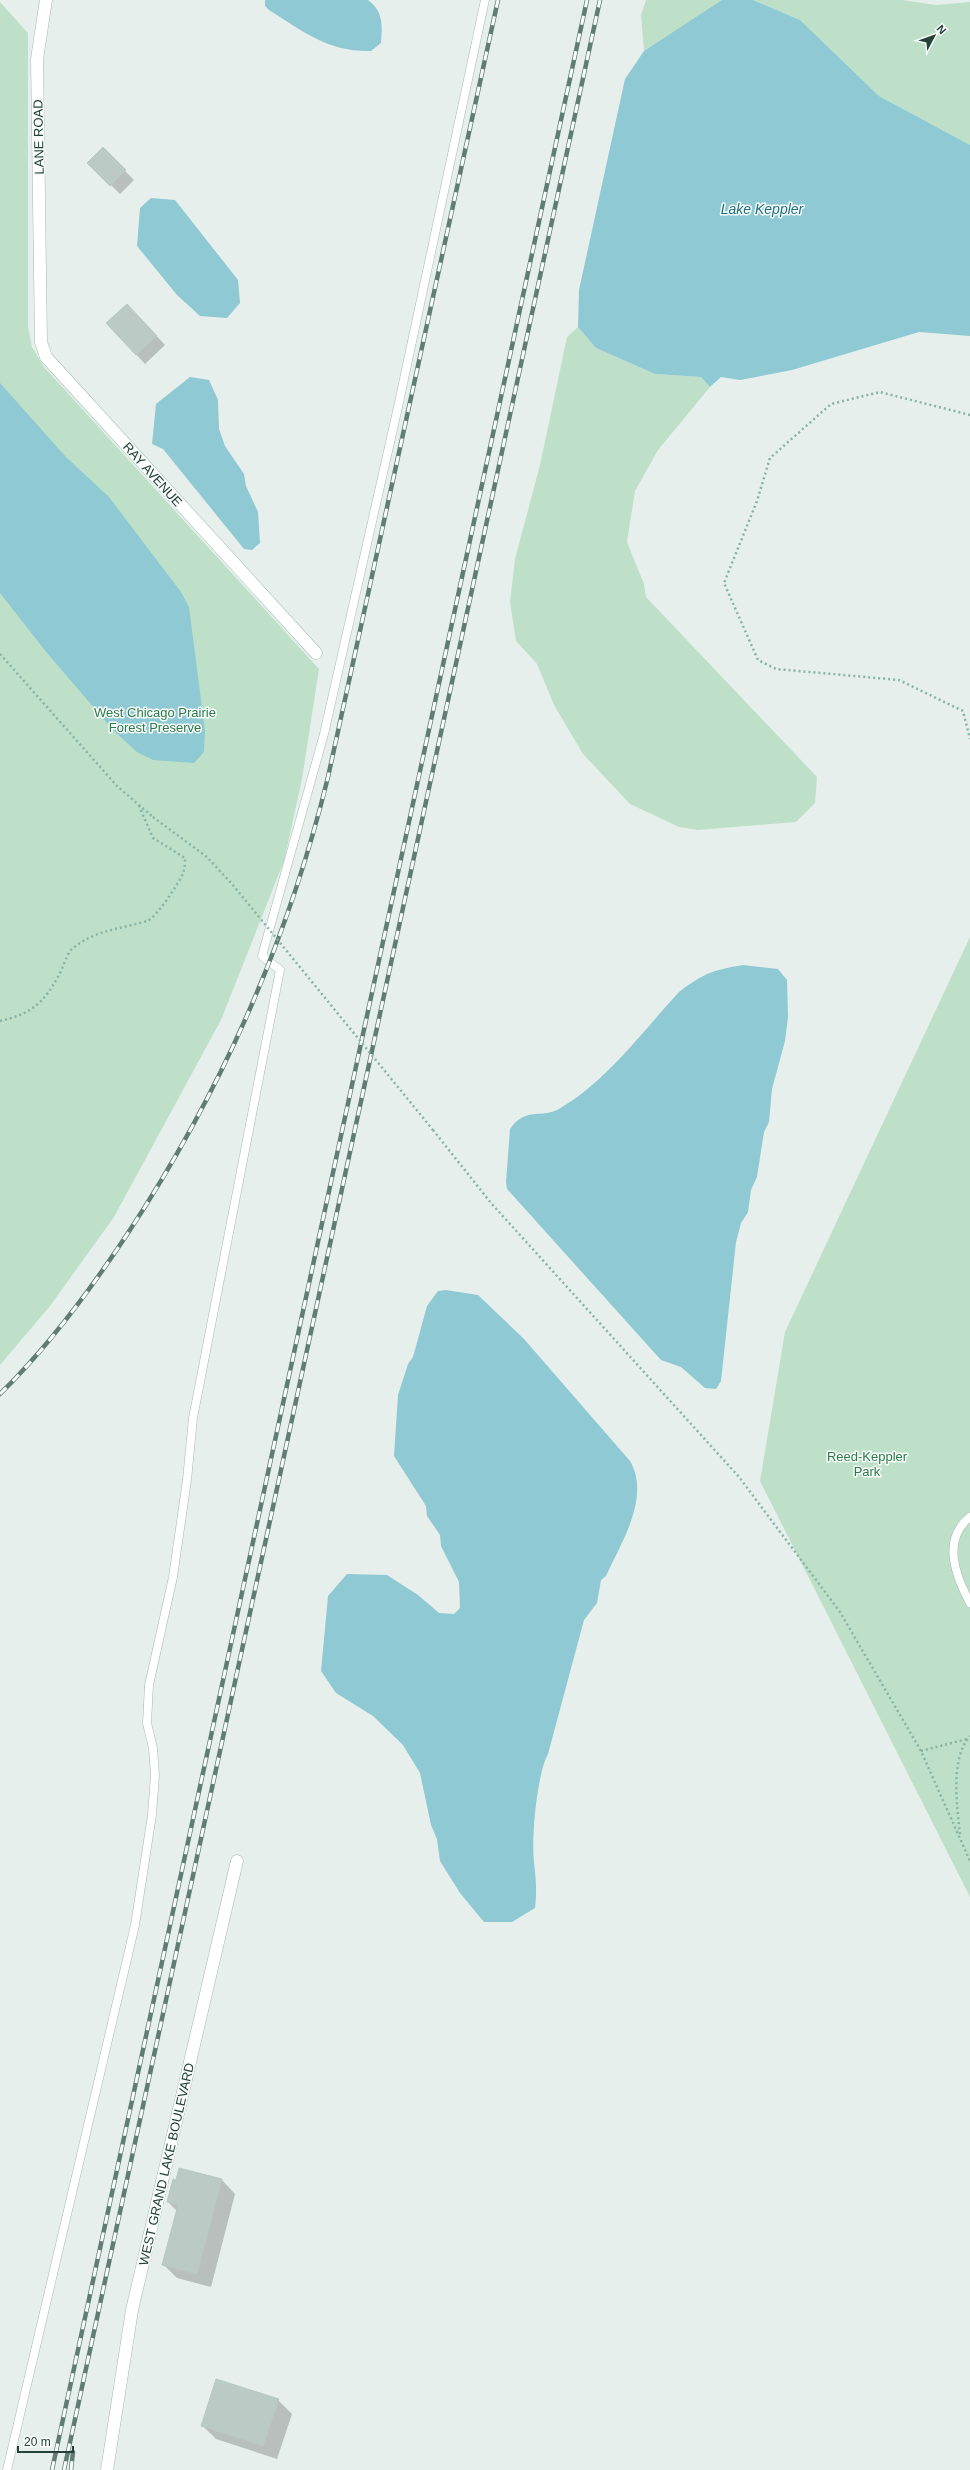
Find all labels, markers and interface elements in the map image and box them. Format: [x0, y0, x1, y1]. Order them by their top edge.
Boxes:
north arrow [914, 16, 954, 56]
text: N [934, 23, 949, 36]
street label: LANE ROAD [30, 99, 47, 175]
water label: Lake Keppler [721, 201, 805, 217]
street label: RAY AVENUE [120, 439, 185, 510]
park label: West Chicago Prairie Forest Preserve [94, 705, 216, 735]
park label: Reed-Keppler Park [827, 1449, 908, 1479]
street label: WEST GRAND LAKE BOULEVARD [136, 2061, 197, 2267]
scale bar [18, 2428, 73, 2454]
text: 20 m [24, 2435, 51, 2449]

